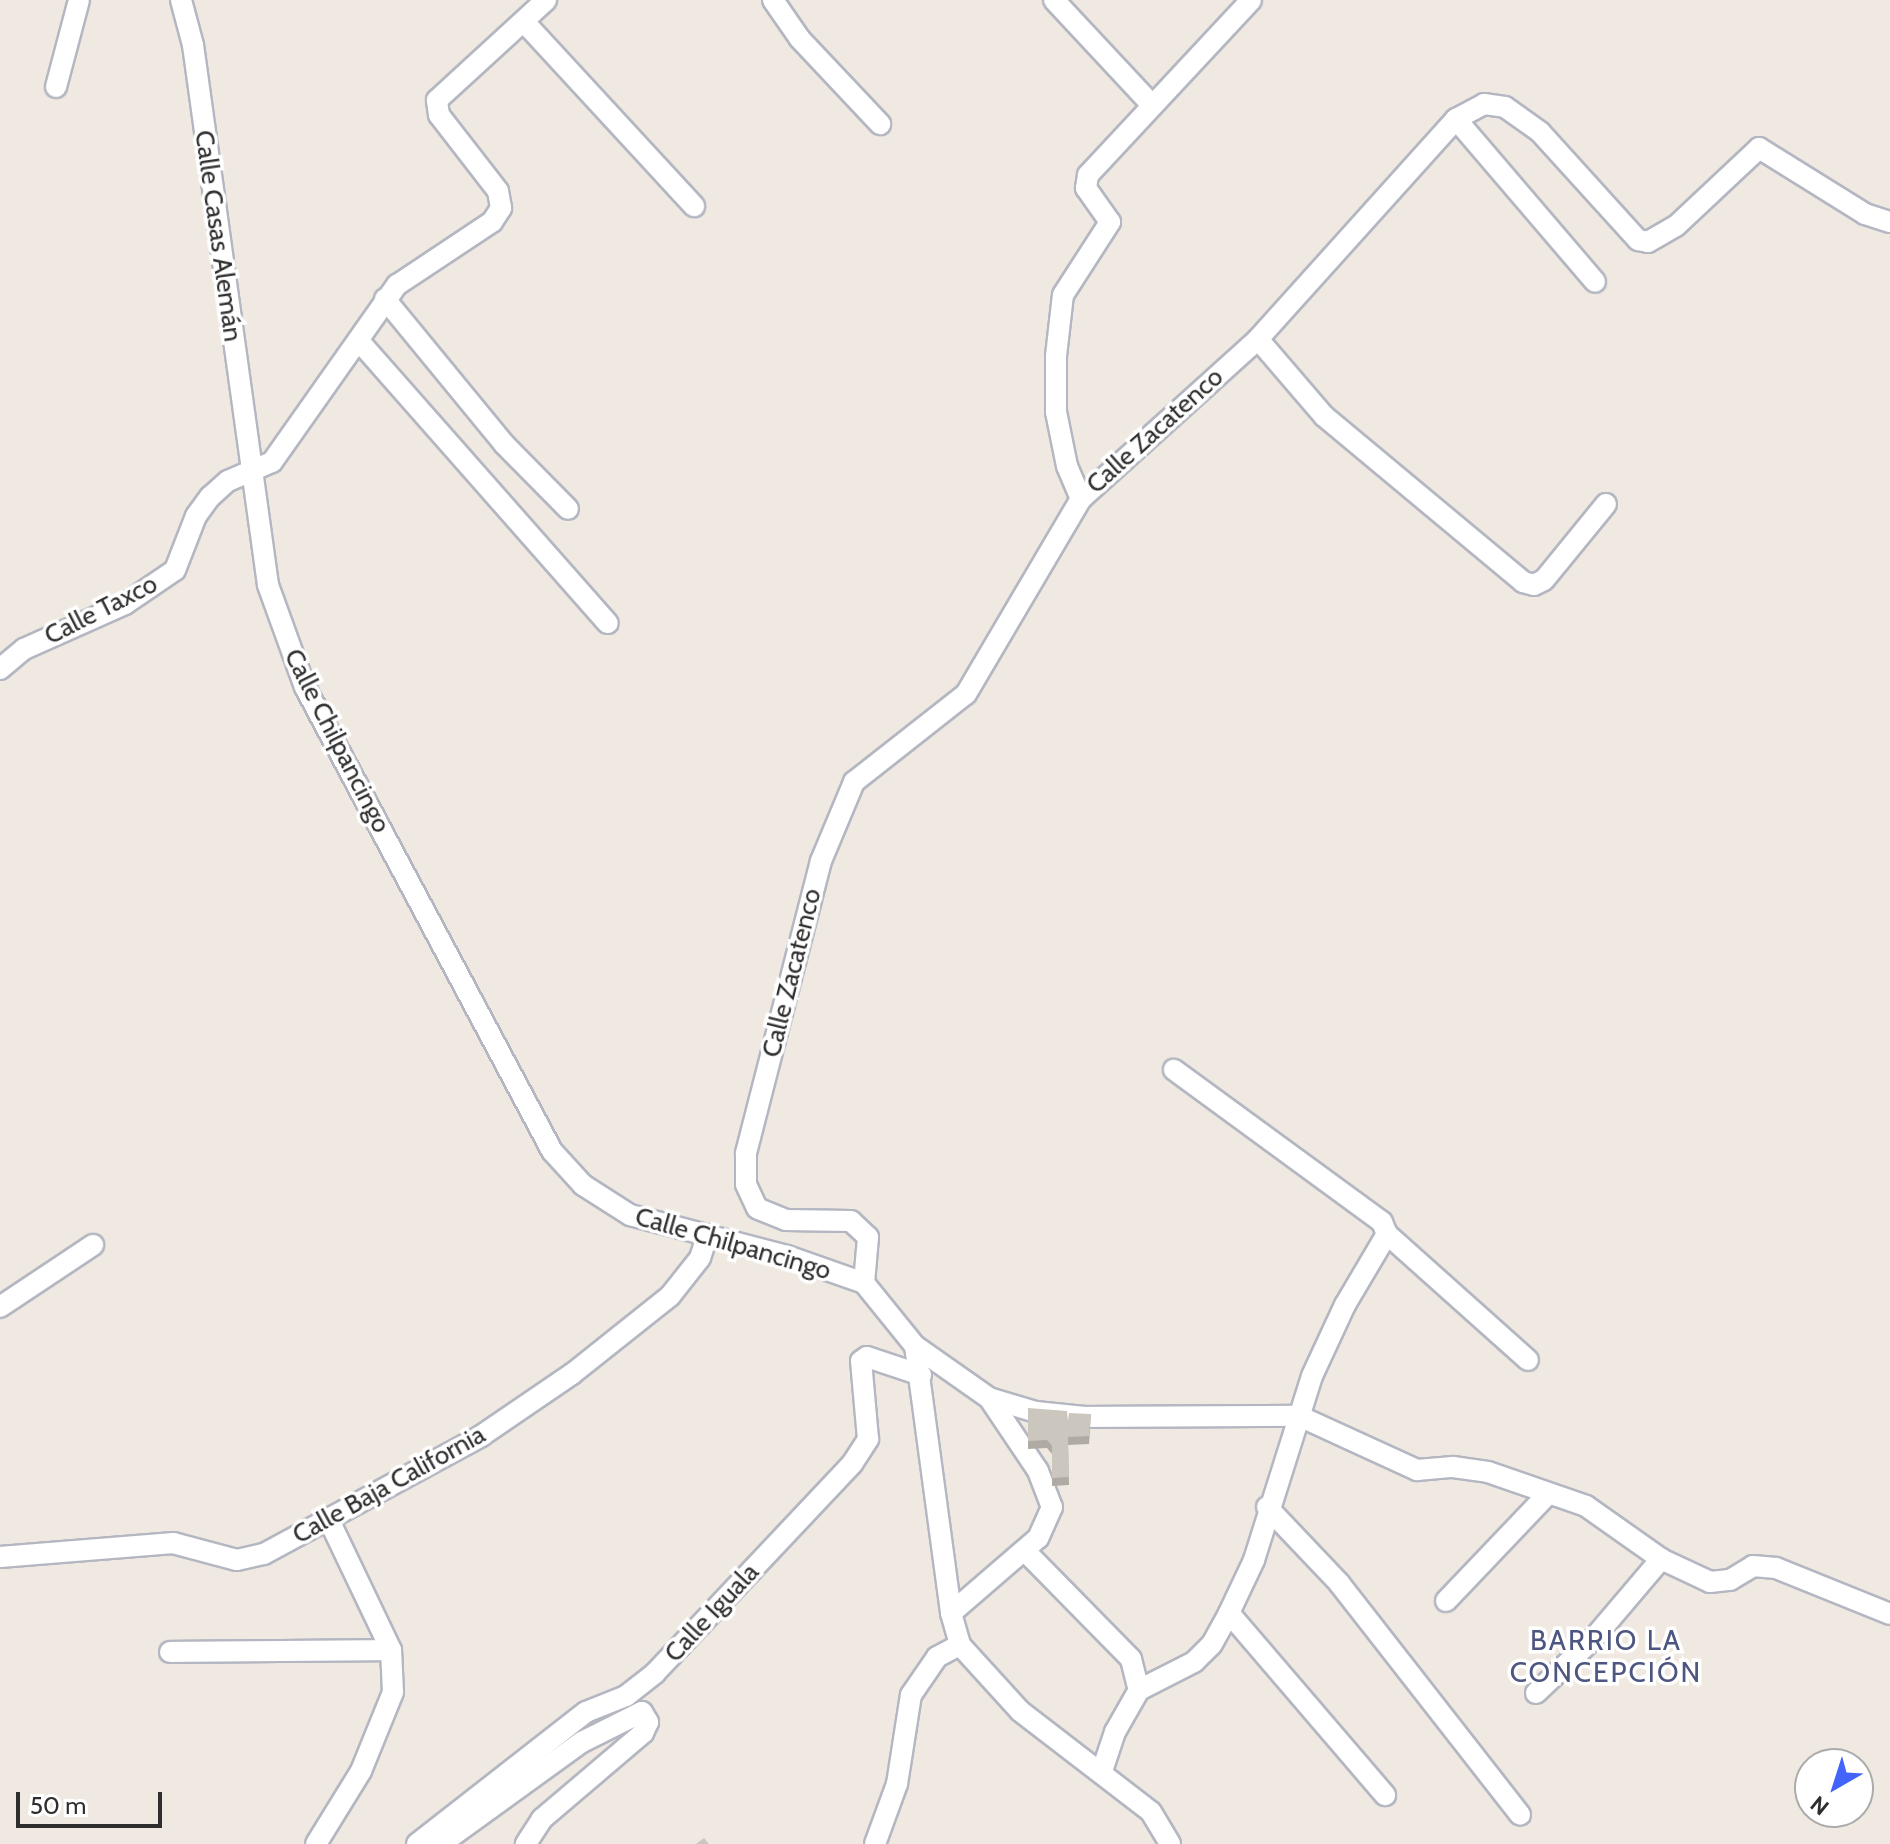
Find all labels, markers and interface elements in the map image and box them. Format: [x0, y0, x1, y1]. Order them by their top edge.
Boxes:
street label: Calle Casas Alemán [188, 128, 248, 344]
street label: Calle Zacatenco [1080, 362, 1230, 500]
street label: Calle Taxco [39, 568, 163, 652]
street label: Calle Chilpancingo [277, 644, 397, 838]
street label: Calle Zacatenco [756, 885, 828, 1061]
street label: Calle Chilpancingo [632, 1201, 834, 1287]
street label: Calle Baja California [287, 1419, 491, 1551]
street label: Calle Iguala [658, 1557, 766, 1669]
district label: BARRIO LA CONCEPCIÓN [1510, 1623, 1702, 1689]
north arrow [1794, 1748, 1874, 1828]
scale bar [20, 1776, 166, 1826]
text: N [1805, 1790, 1834, 1821]
text: 50 m [30, 1791, 86, 1820]

